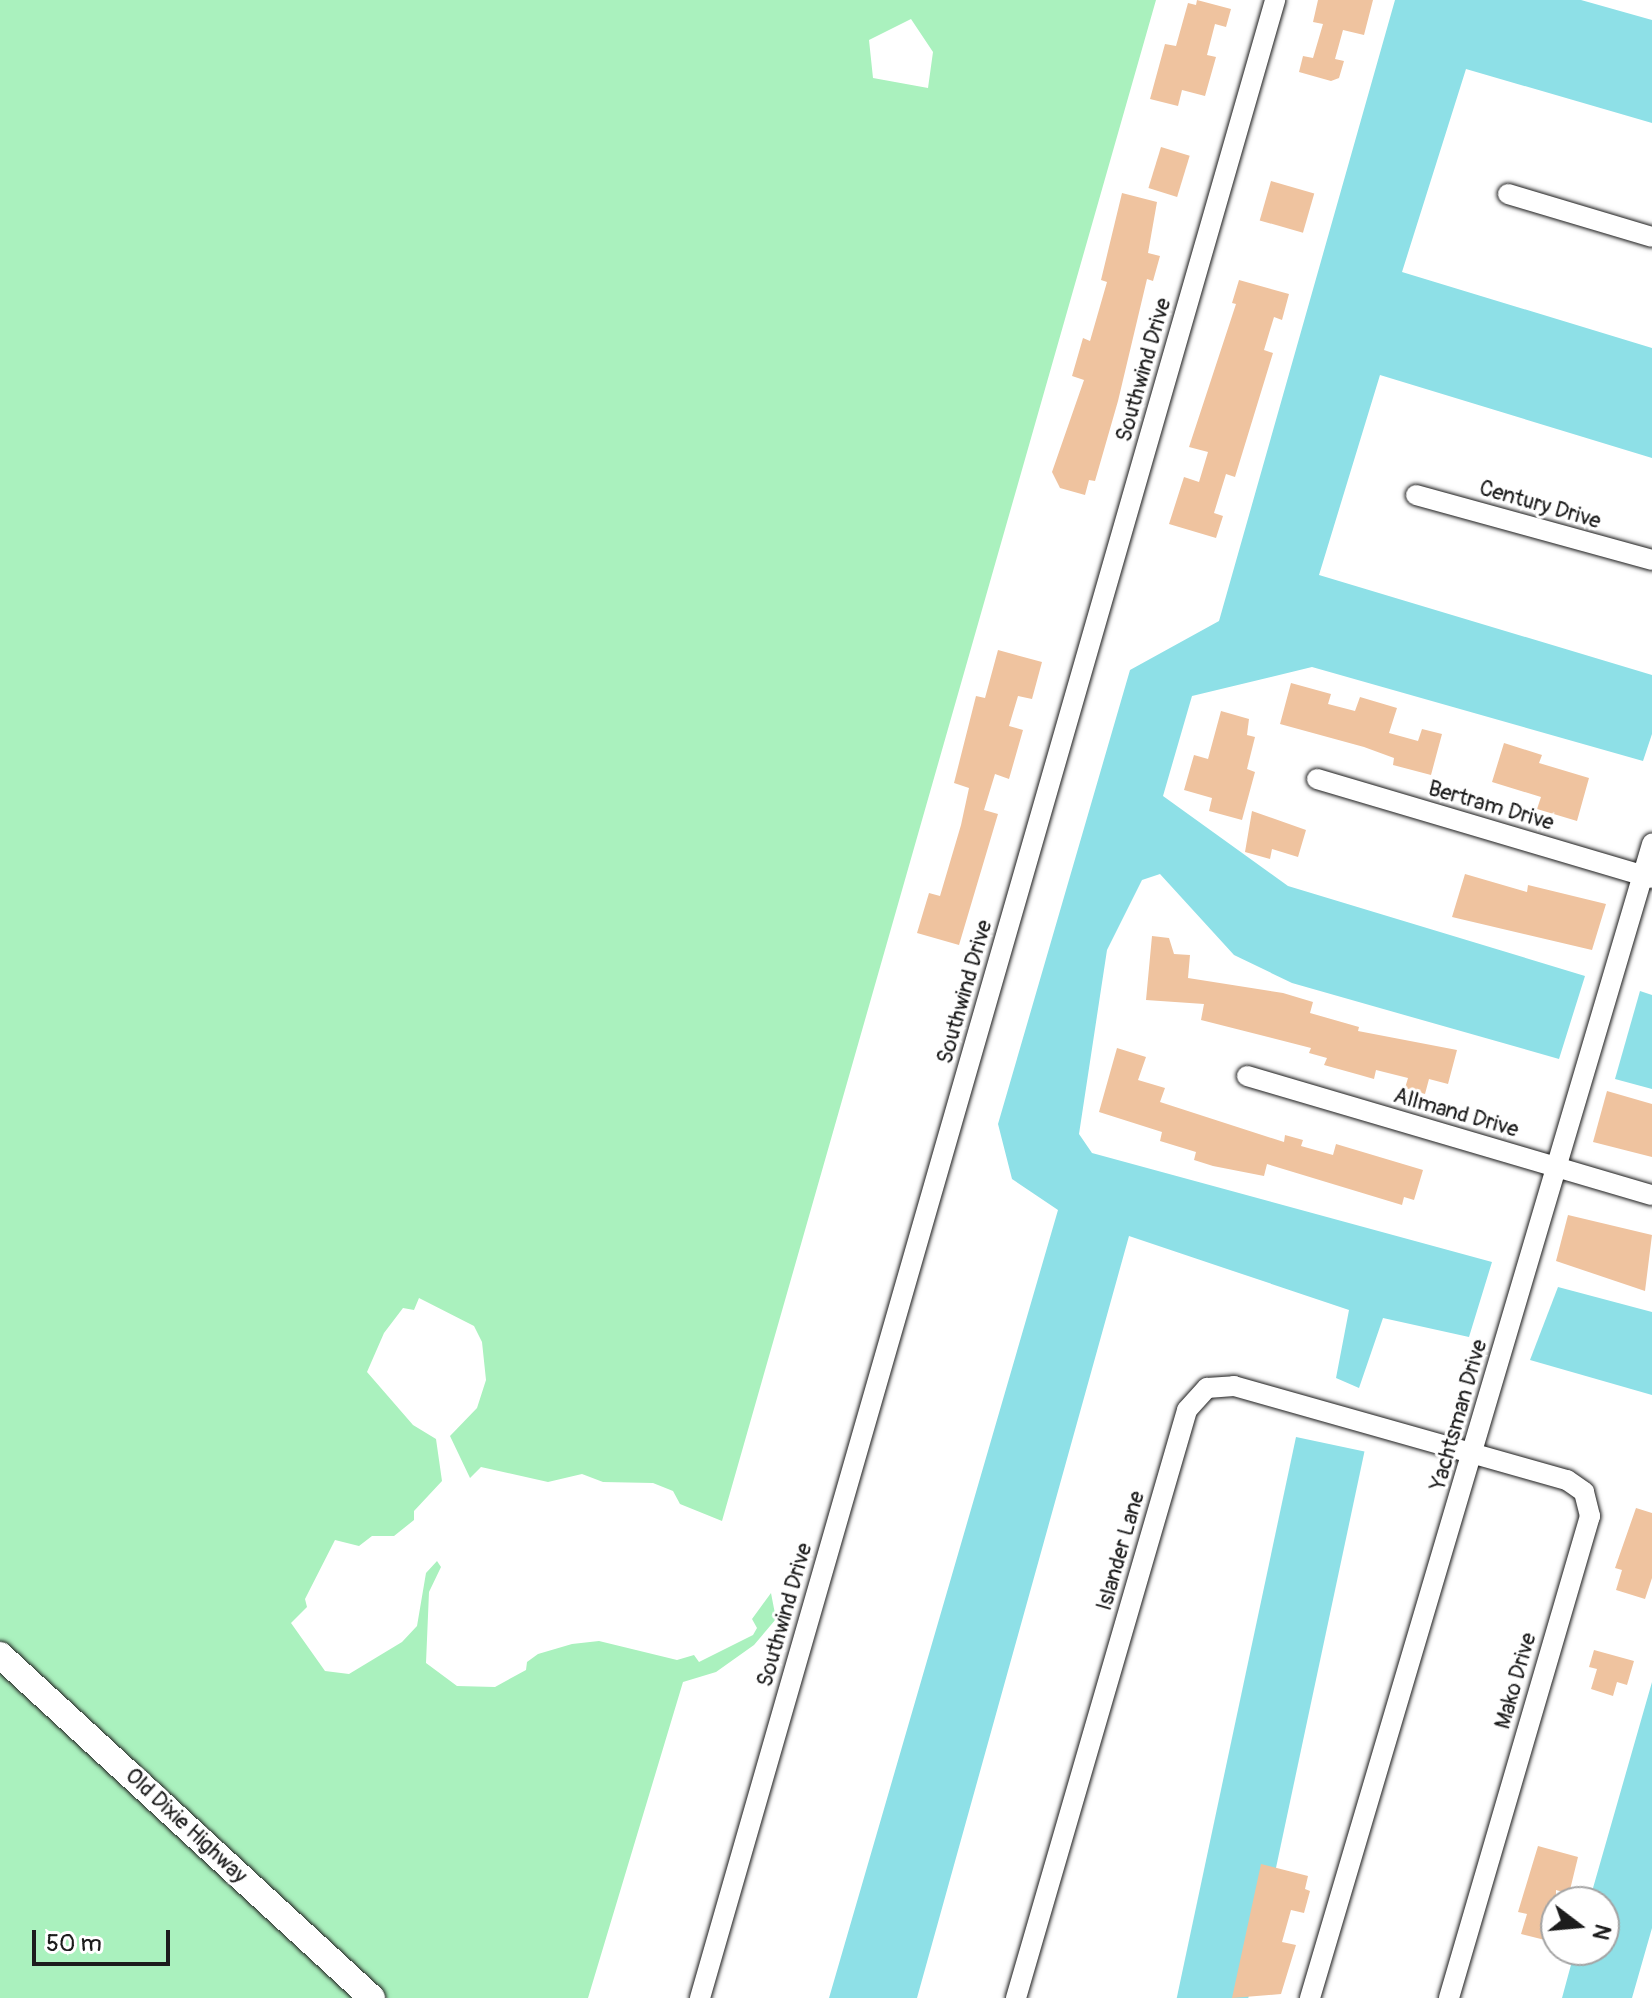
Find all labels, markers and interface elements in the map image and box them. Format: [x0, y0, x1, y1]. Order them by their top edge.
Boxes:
street label: Southwind Drive [1111, 295, 1177, 445]
street label: Century Drive [1476, 475, 1604, 535]
street label: Bertram Drive [1425, 775, 1557, 837]
street label: Southwind Drive [932, 917, 998, 1067]
street label: Allmand Drive [1390, 1083, 1522, 1143]
street label: Yachtsman Drive [1425, 1337, 1493, 1493]
street label: Islander Lane [1091, 1488, 1151, 1614]
street label: Southwind Drive [752, 1540, 818, 1690]
street label: Mako Drive [1490, 1630, 1542, 1732]
street label: Old Dixie Highway [120, 1763, 252, 1889]
north arrow [1540, 1886, 1620, 1966]
scale bar [36, 1914, 174, 1964]
text: N [1586, 1921, 1617, 1943]
text: 50 m [46, 1929, 102, 1958]

